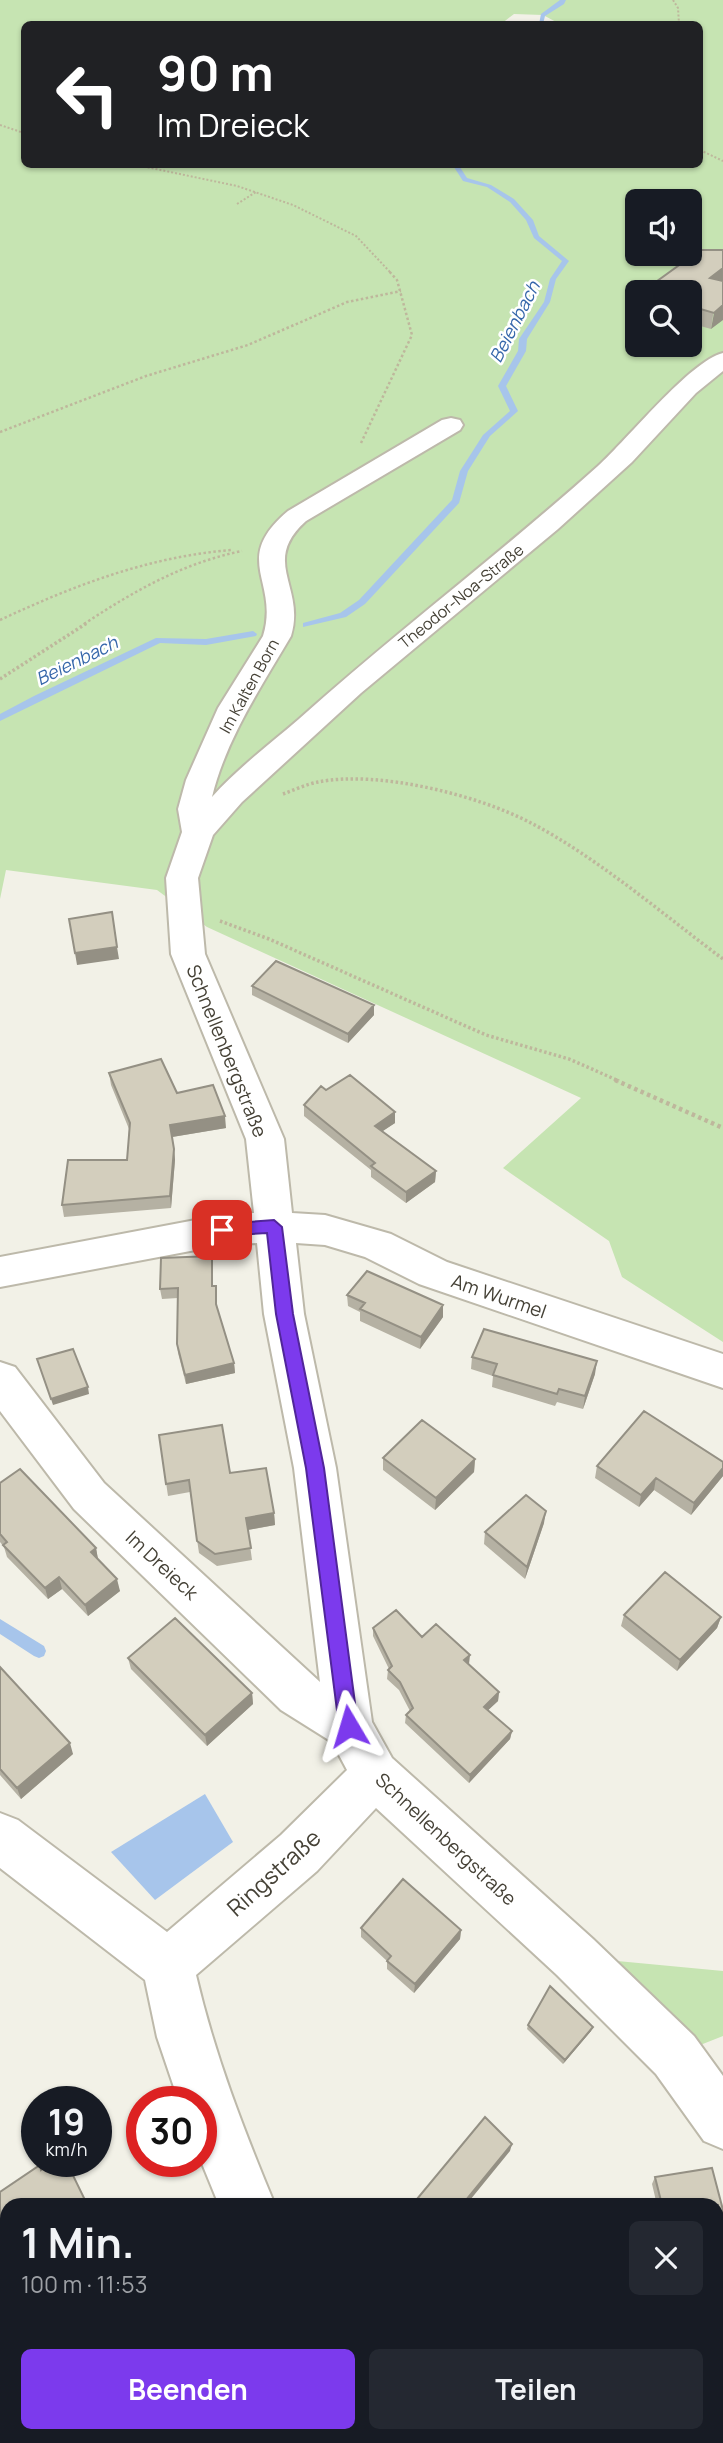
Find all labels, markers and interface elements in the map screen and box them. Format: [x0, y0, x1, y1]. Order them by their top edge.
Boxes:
text: 90 m [157, 39, 274, 106]
icon: left [42, 49, 133, 140]
text: Im Dreieck [157, 103, 309, 147]
map controls [625, 189, 702, 357]
button: sound [625, 189, 702, 266]
water label: Beienbach [483, 276, 545, 366]
button: search [625, 280, 702, 357]
street label: Theodor-Noa-Straße [394, 539, 528, 653]
water label: Beienbach [32, 629, 123, 690]
street label: Im Kalten Born [214, 635, 284, 737]
street label: Schnellenbergstraße [180, 961, 274, 1141]
pin [192, 1200, 252, 1260]
icon: arrive [203, 1211, 241, 1249]
street label: Am Wurmel [448, 1268, 550, 1324]
street label: Im Dreieck [120, 1525, 204, 1606]
position arrow [312, 1689, 386, 1763]
street label: Schnellenbergstraße [370, 1767, 522, 1911]
street label: Ringstraße [219, 1821, 327, 1923]
speed limit sign: 30 [126, 2086, 217, 2177]
text: 19 [48, 2098, 85, 2146]
text: km/h [46, 2137, 87, 2161]
text: 1 Min. [21, 2213, 135, 2271]
button: close [629, 2221, 703, 2295]
text: 100 m · 11:53 [21, 2268, 147, 2300]
button: Beenden [21, 2349, 355, 2429]
button: Teilen [369, 2349, 703, 2429]

